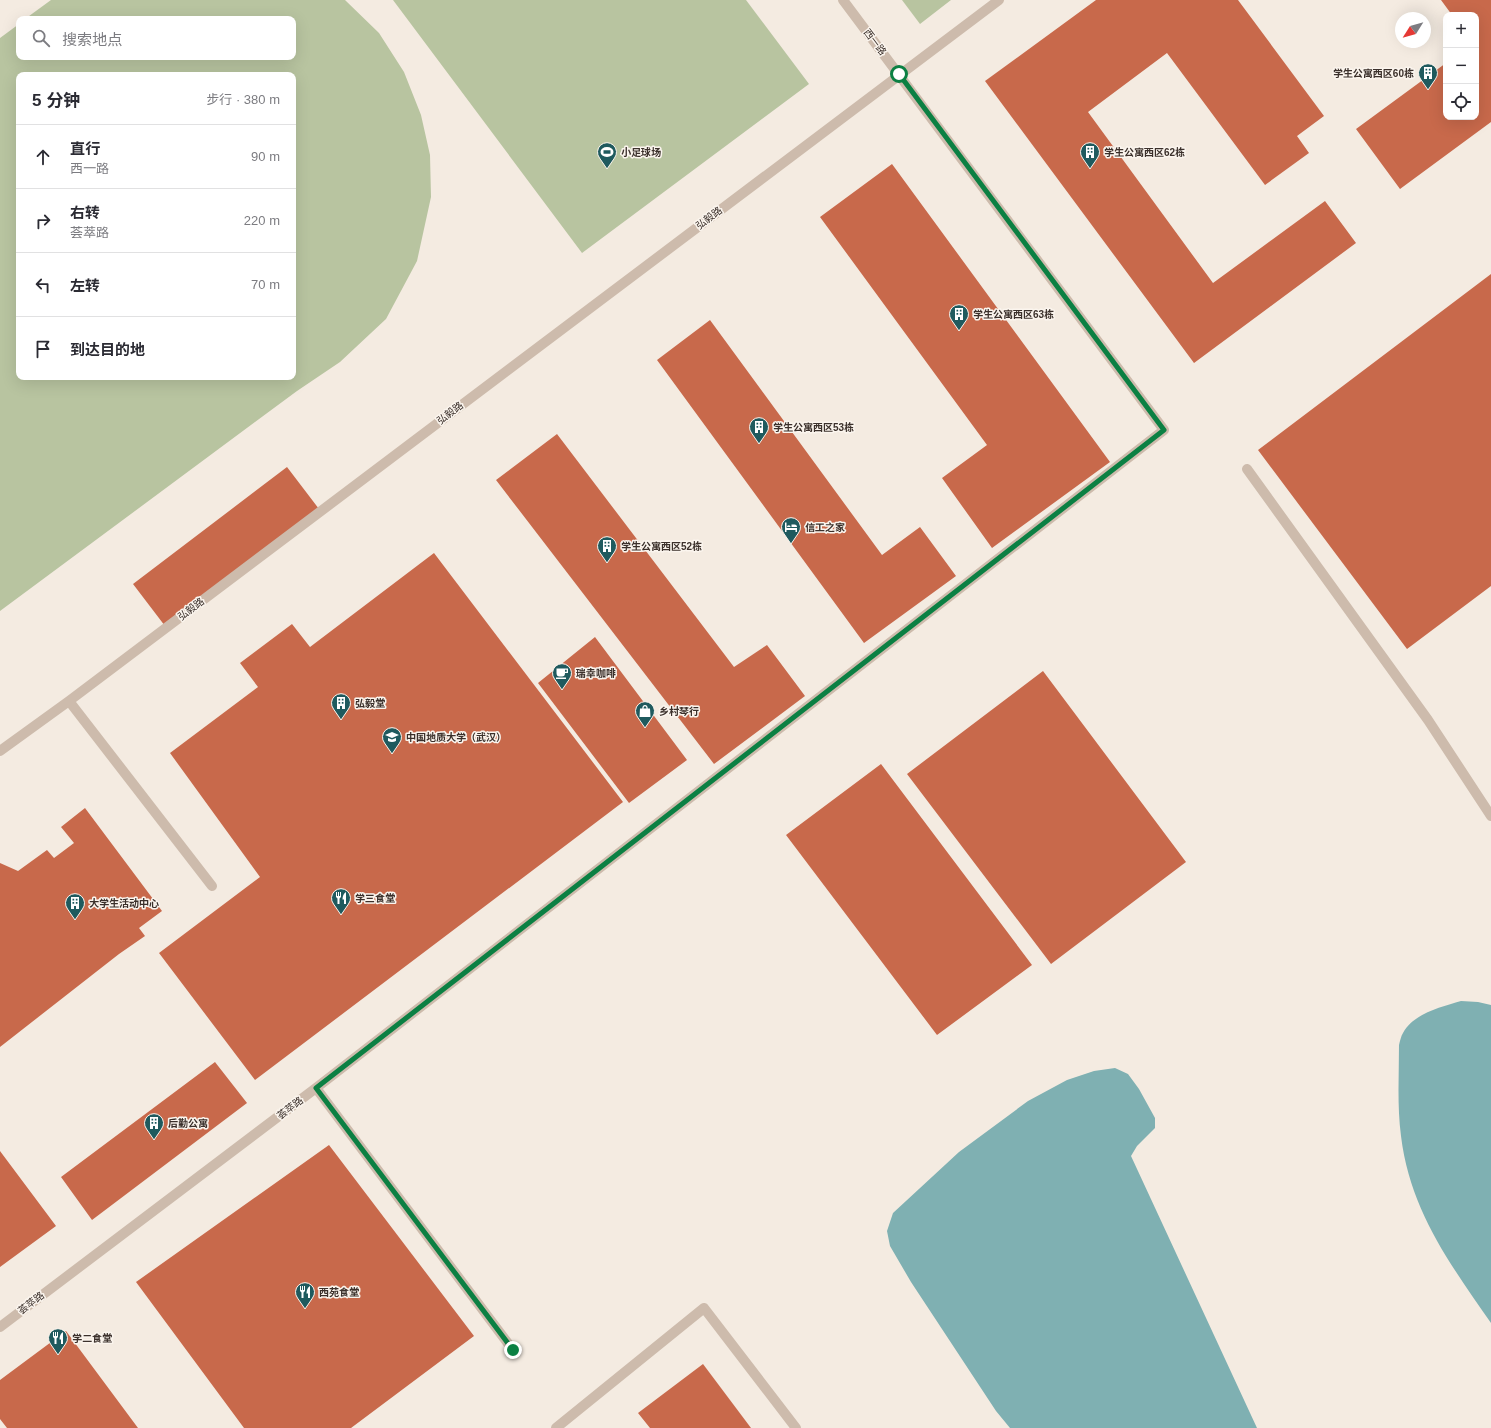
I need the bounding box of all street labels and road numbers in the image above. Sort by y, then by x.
street label: 西一路 [862,27,888,57]
street label: 弘毅路 [694,205,724,231]
street label: 弘毅路 [435,400,465,426]
street label: 弘毅路 [176,596,206,622]
street label: 荟萃路 [275,1095,305,1121]
street label: 荟萃路 [16,1290,46,1316]

